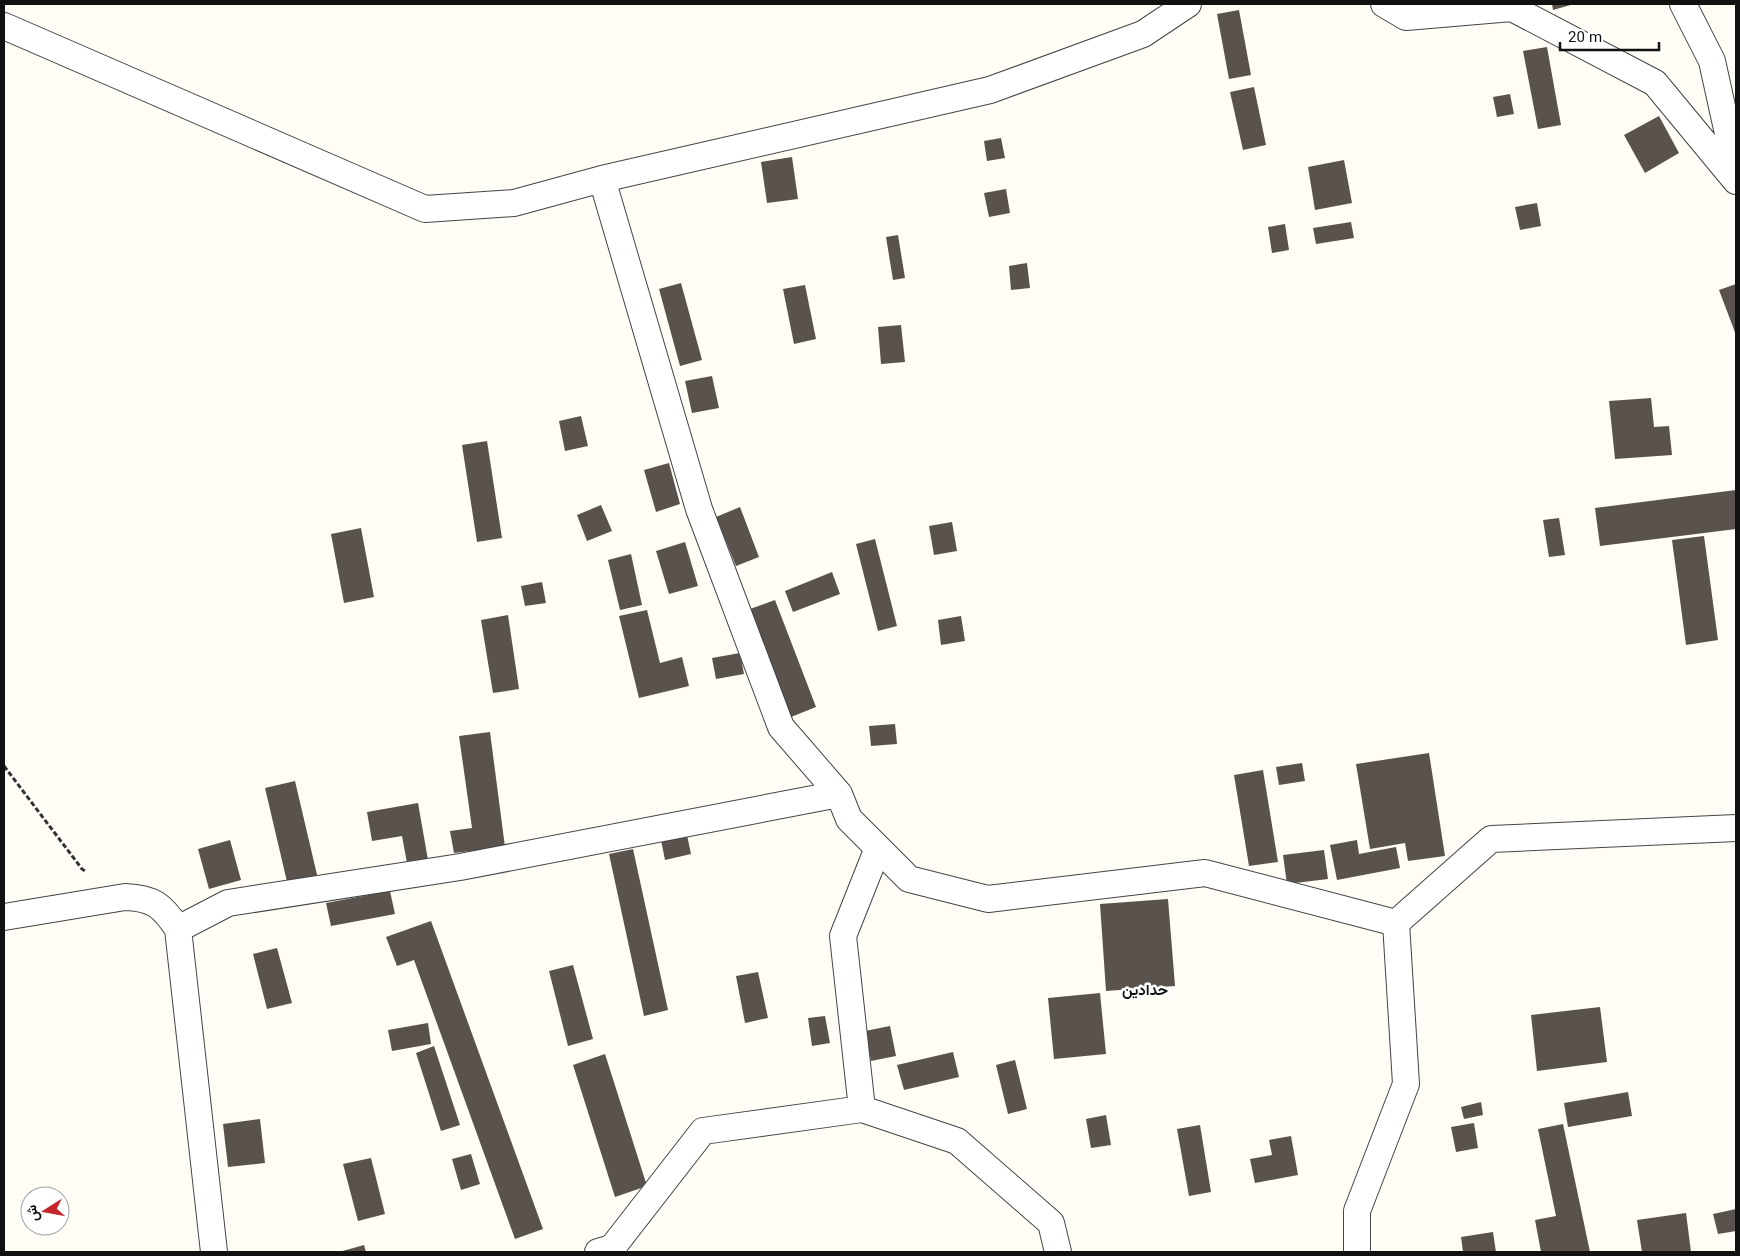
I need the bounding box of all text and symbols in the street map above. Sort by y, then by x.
scale bar [1560,20,1659,52]
text: 20 m [1568,27,1602,50]
district label: حدادين [1122,980,1168,1003]
north arrow [20,1186,70,1236]
text: ش [22,1203,47,1223]

